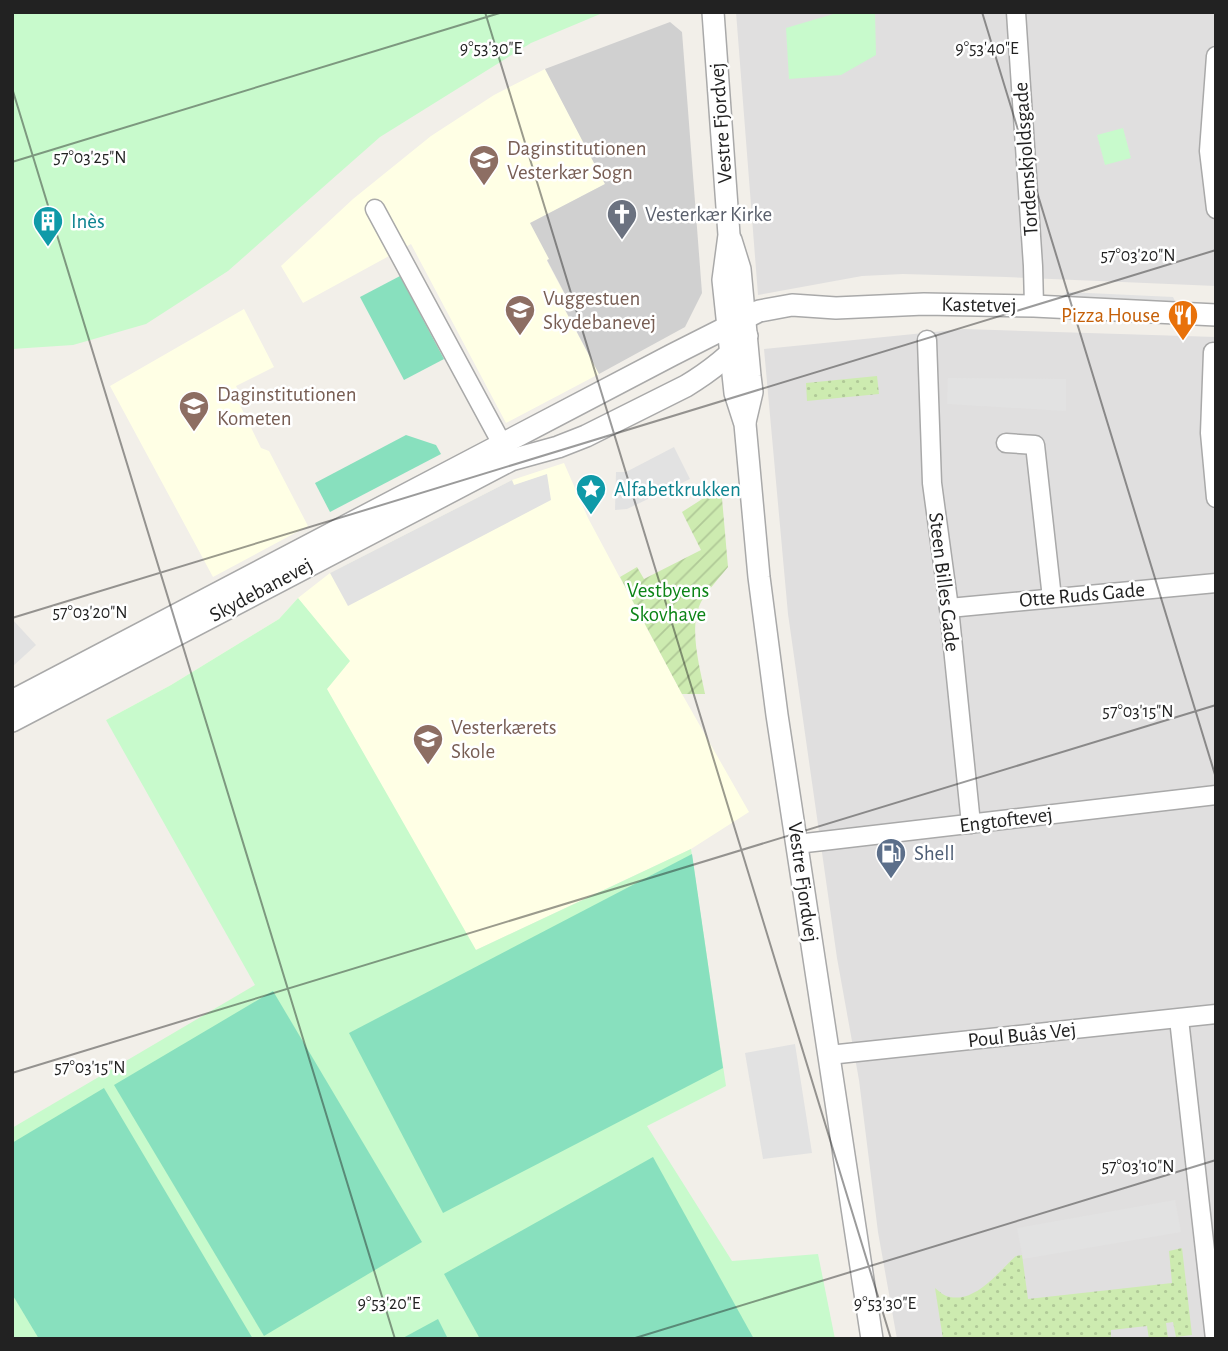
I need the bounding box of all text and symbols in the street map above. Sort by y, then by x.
text: 9°53'30"E [460,40,522,58]
text: 9°53'40"E [955,40,1019,58]
street label: Vestre Fjordvej [706,62,736,184]
street label: Tordenskjoldsgade [1010,81,1042,237]
place label: Daginstitutionen Vesterkær Sogn [507,138,647,183]
school or university icon: Daginstitutionen Vesterkær Sogn [467,143,501,187]
text: 57°03'25"N [53,149,127,167]
church icon: Vesterkær Kirke [605,197,639,241]
building icon: Inès [31,204,65,248]
place label: Vesterkær Kirke [645,204,772,225]
place label: Inès [71,211,105,232]
text: 57°03'20"N [1100,247,1176,265]
place label: Vuggestuen Skydebanevej [543,288,656,333]
school or university icon: Vuggestuen Skydebanevej [503,293,537,337]
street label: Kastetvej [941,294,1017,316]
restaurant icon: Pizza House [1166,298,1200,342]
place label: Pizza House [1061,305,1160,326]
place label: Daginstitutionen Kometen [217,384,357,429]
school or university icon: Daginstitutionen Kometen [177,389,211,433]
place icon: Alfabetkrukken [574,472,608,516]
place label: Alfabetkrukken [614,479,741,500]
street label: Steen Billes Gade [925,511,963,653]
street label: Skydebanevej [206,554,316,626]
street label: Otte Ruds Gade [1018,579,1146,611]
park label: Vestbyens Skovhave [627,580,709,625]
text: 57°03'20"N [52,604,128,622]
text: 57°03'15"N [1102,703,1174,721]
place label: Vesterkærets Skole [451,717,557,762]
school or university icon: Vesterkærets Skole [411,722,445,766]
street label: Engtoftevej [958,804,1054,836]
street label: Vestre Fjordvej [784,821,822,943]
fuel station icon: Shell [874,836,908,880]
place label: Shell [914,843,955,864]
street label: Poul Buås Vej [967,1019,1077,1051]
text: 57°03'15"N [54,1059,126,1077]
text: 57°03'10"N [1101,1158,1175,1176]
text: 9°53'20"E [357,1295,421,1313]
text: 9°53'30"E [854,1295,916,1313]

